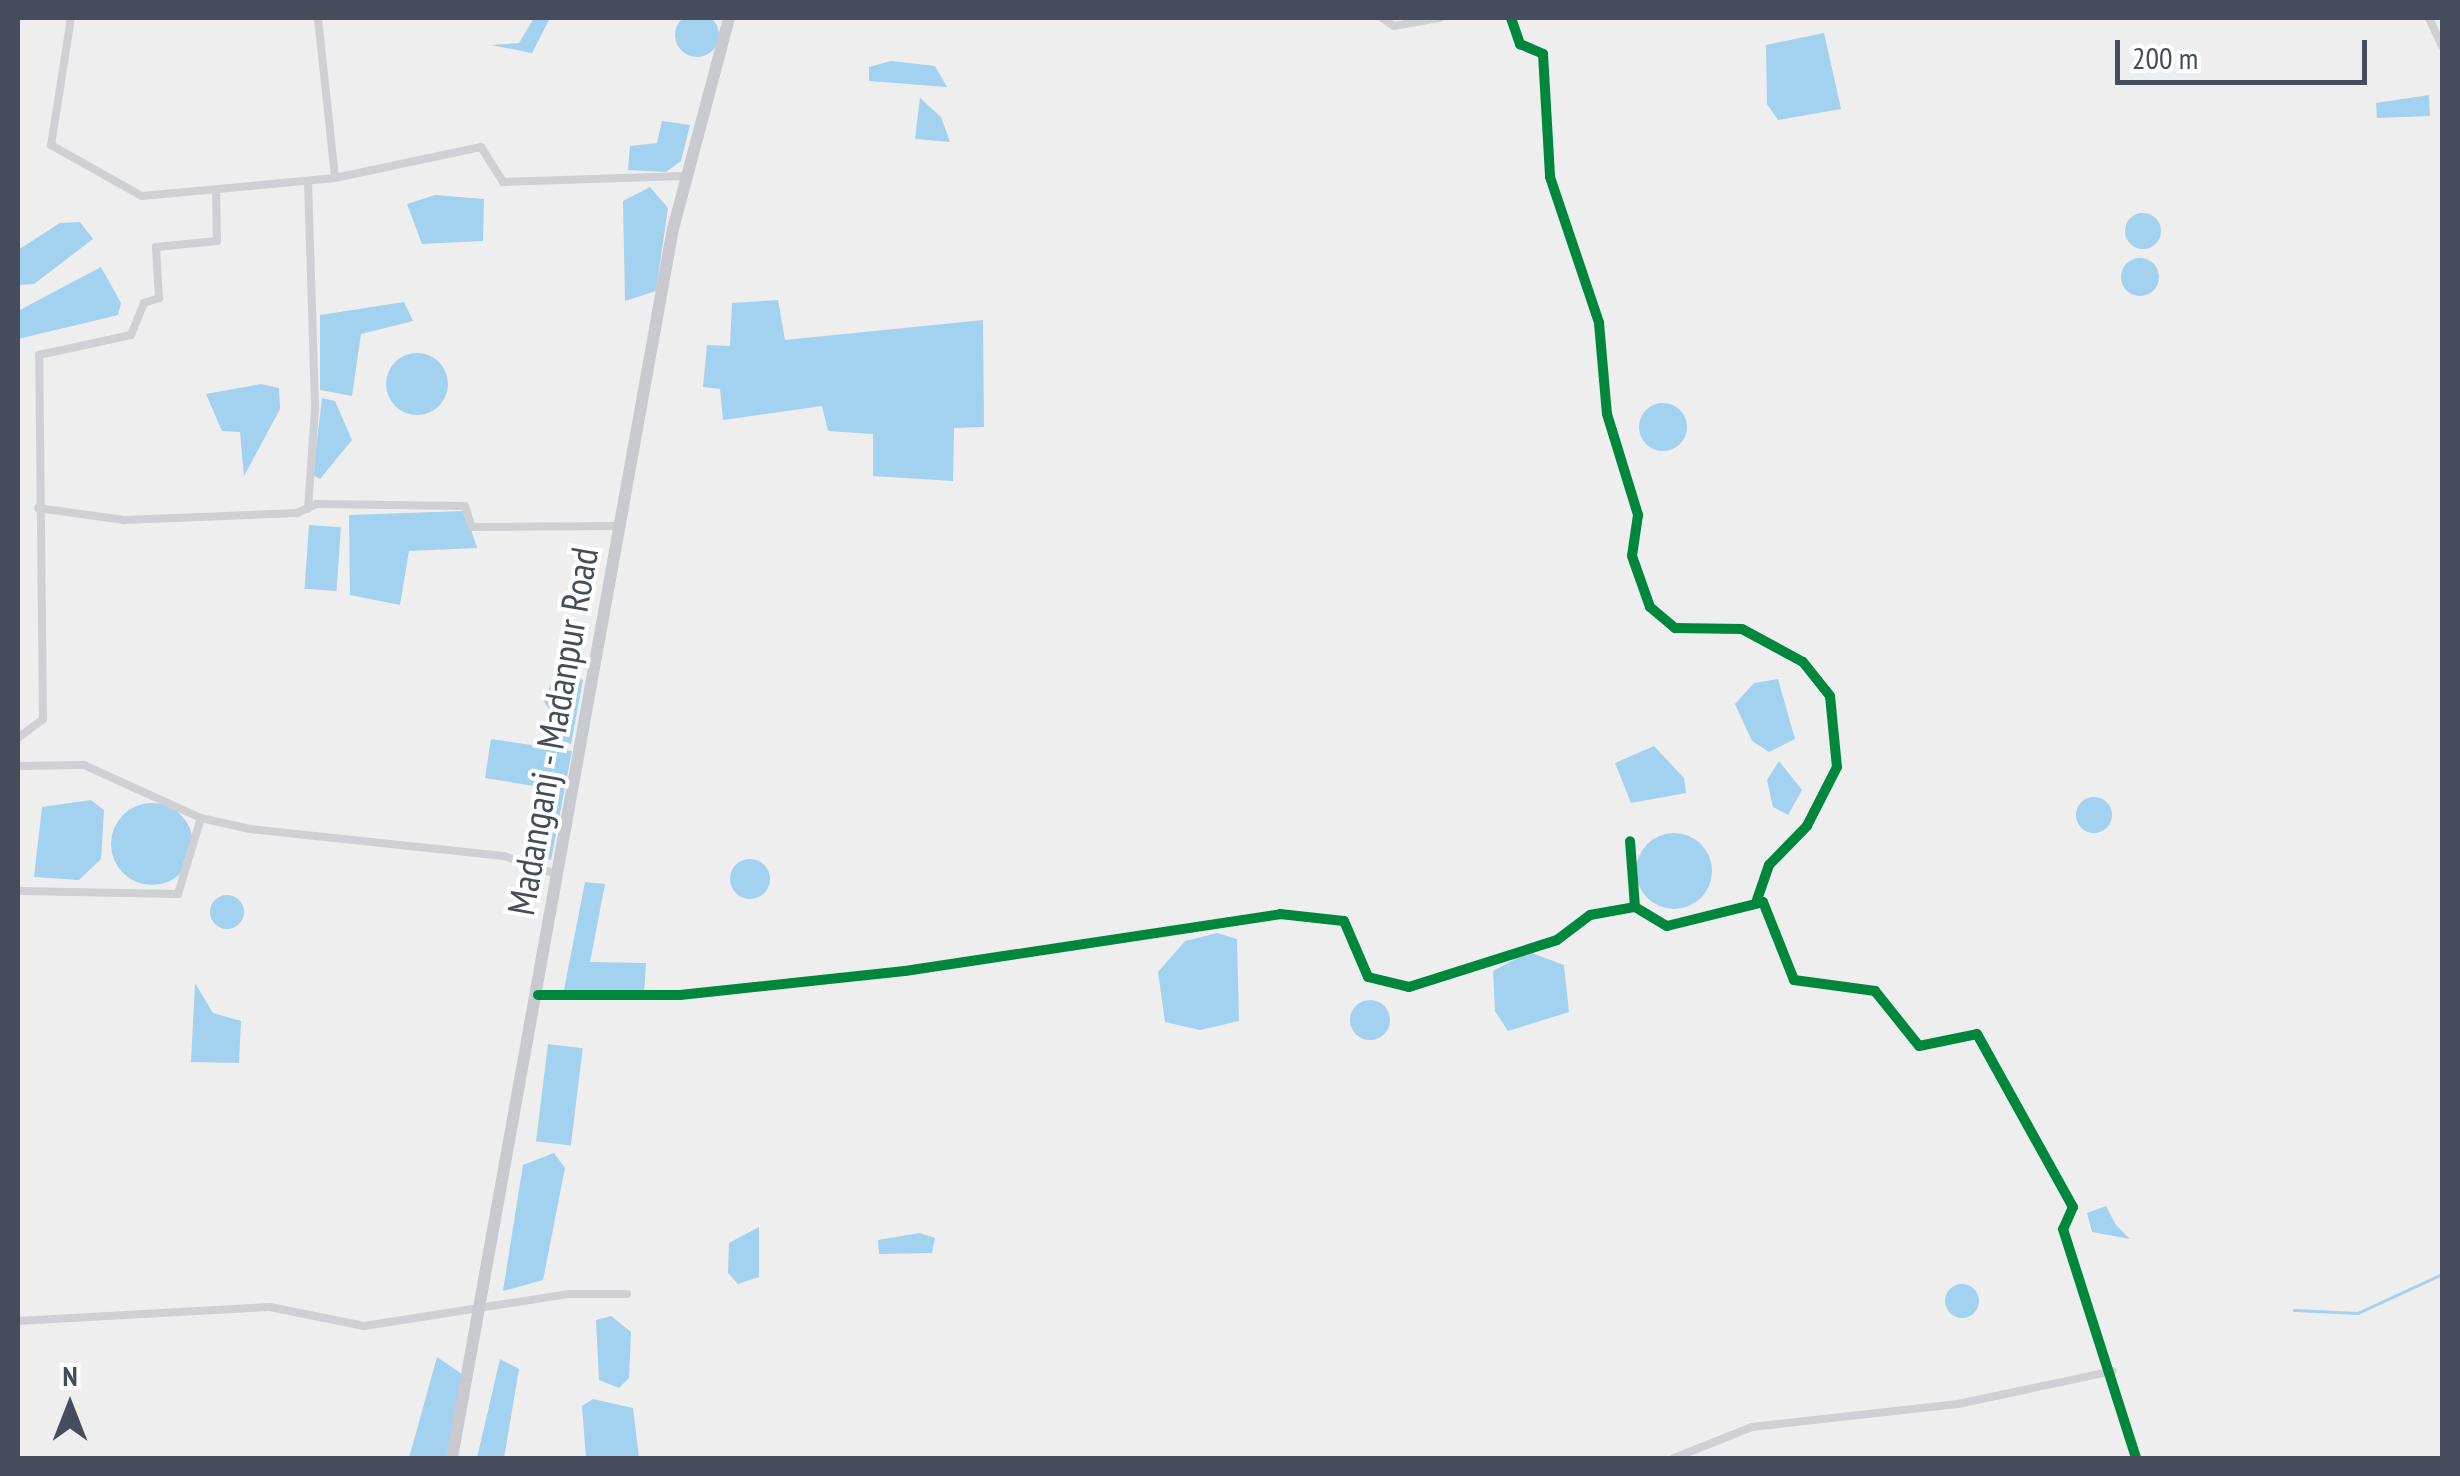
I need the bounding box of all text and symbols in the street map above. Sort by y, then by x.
scale bar [2120,20,2372,82]
text: 200 m [2132,38,2198,77]
street label: Madanganj - Madanpur Road [497,542,607,920]
north arrow [20,1356,120,1456]
text: N [62,1357,78,1394]

